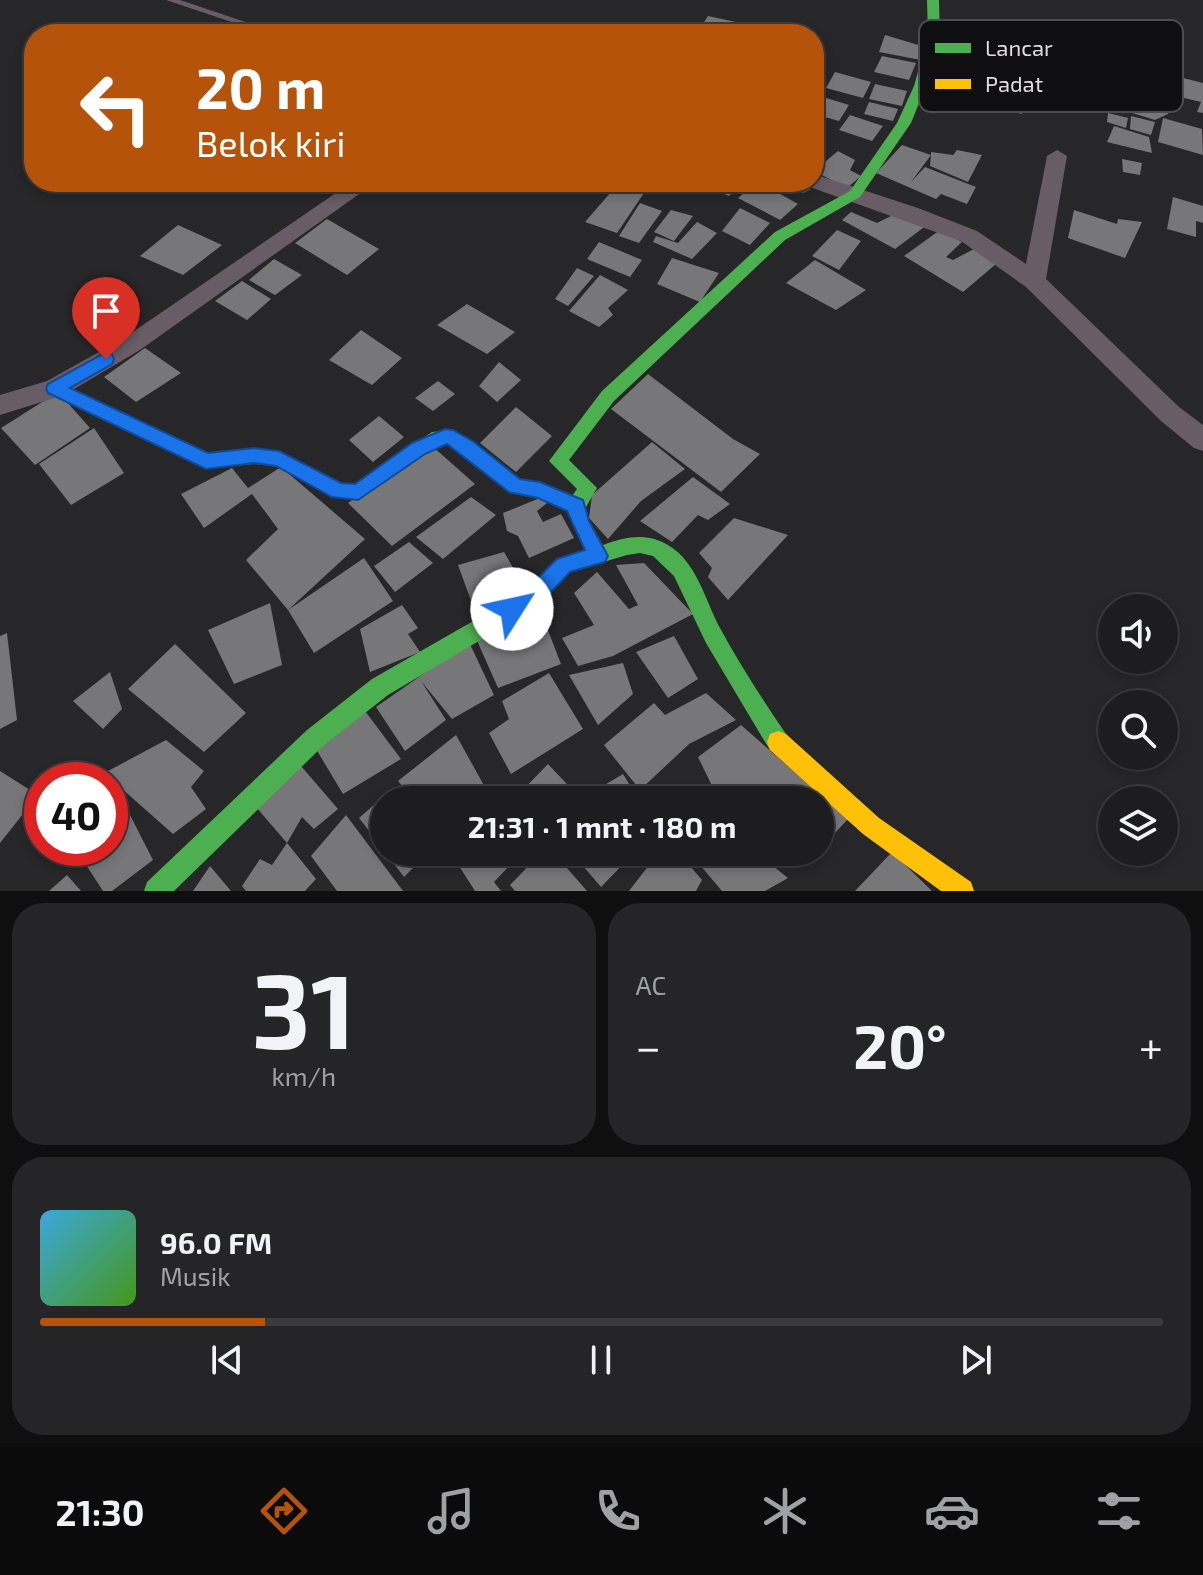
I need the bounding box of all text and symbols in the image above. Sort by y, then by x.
legend [919,20,1183,112]
text: Lancar [985,34,1053,60]
text: 20 m [196,53,325,120]
icon: left [64,56,168,160]
text: Padat [985,70,1043,96]
text: Belok kiri [196,121,345,164]
pin [72,277,140,359]
icon: arrive [84,289,128,333]
position arrow [470,567,554,651]
map controls [1098,594,1178,866]
button: sound [1098,594,1178,674]
button: search [1098,690,1178,770]
speed limit sign: 40 [24,762,128,866]
button: layers [1098,786,1178,866]
text: 21:31 · 1 mnt · 180 m [468,808,736,844]
text: 31 [252,945,356,1070]
text: AC [636,969,666,1000]
text: 20° [853,1009,947,1081]
text: − [636,1019,661,1072]
text: + [1139,1019,1163,1072]
text: km/h [271,1060,336,1091]
text: 96.0 FM [160,1224,272,1260]
text: Musik [160,1260,231,1291]
icon: previous [205,1338,249,1382]
icon: pause [579,1338,623,1382]
icon: next [954,1338,998,1382]
icon: directions [256,1483,312,1539]
icon: music [423,1483,479,1539]
icon: phone [590,1483,646,1539]
icon: climate [757,1483,813,1539]
icon: car [924,1483,980,1539]
icon: filters [1091,1483,1147,1539]
text: 21:30 [56,1490,144,1533]

